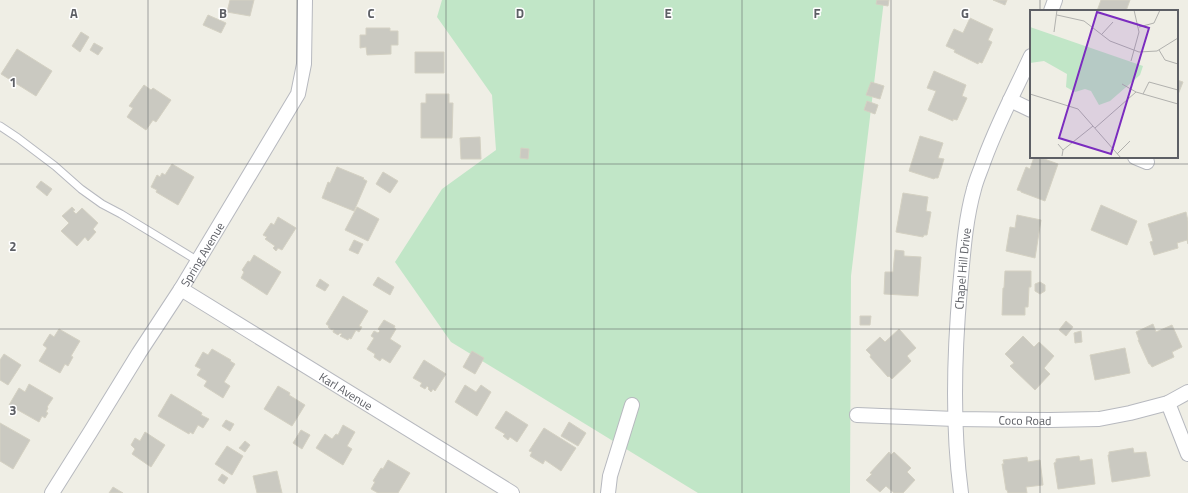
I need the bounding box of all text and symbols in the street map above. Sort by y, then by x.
text: A [70,3,78,23]
text: B [219,3,227,23]
text: C [367,3,375,23]
text: D [516,3,524,23]
text: E [664,3,672,23]
text: F [814,3,821,23]
text: G [961,3,969,23]
inset map [1030,10,1178,158]
text: 1 [9,72,17,92]
street label: Spring Avenue [175,218,229,290]
street label: Chapel Hill Drive [949,226,976,310]
text: 2 [9,236,17,256]
street label: Karl Avenue [316,367,377,415]
text: 3 [9,400,17,420]
street label: Coco Road [998,410,1051,430]

